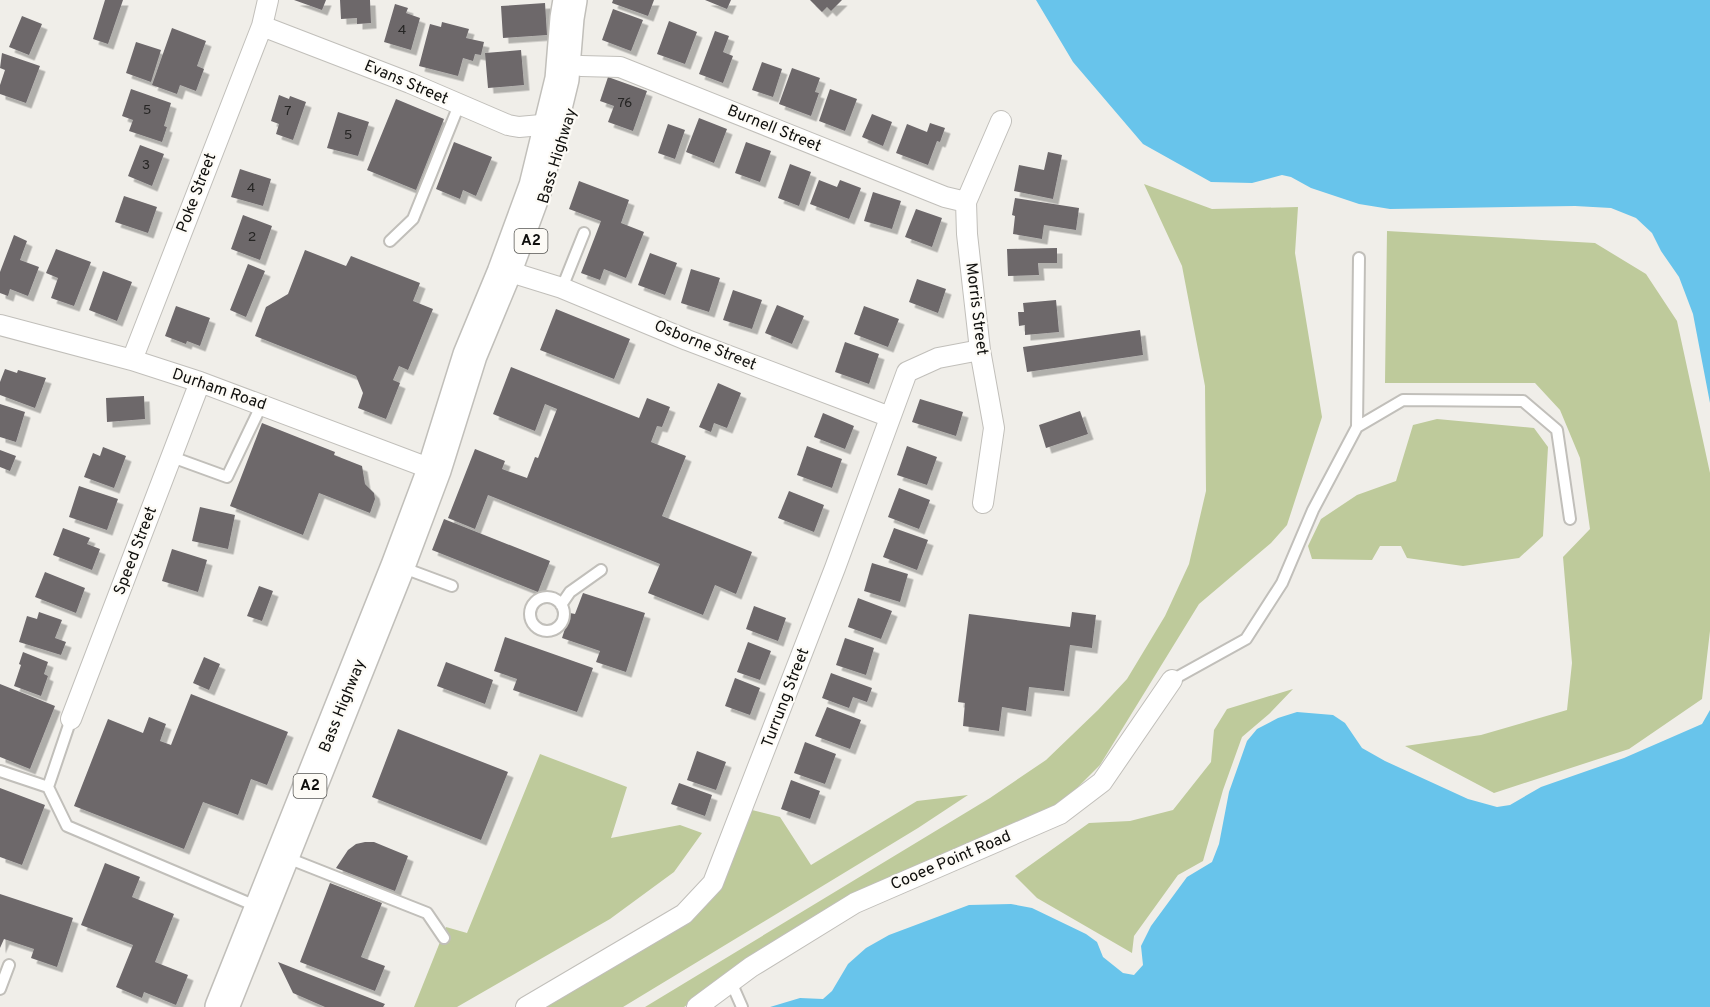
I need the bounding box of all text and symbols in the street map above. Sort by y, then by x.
house number: 4 [398,22,406,39]
street label: Evans Street [361,56,451,110]
house number: 76 [618,95,632,112]
street label: Burnell Street [724,101,824,157]
house number: 5 [143,102,151,119]
house number: 7 [284,103,292,120]
street label: Bass Highway [534,106,582,206]
house number: 5 [344,127,352,144]
street label: Poke Street [173,150,221,236]
house number: 3 [142,157,150,174]
house number: 4 [247,180,255,197]
house number: 2 [248,229,256,246]
road number: A2 [514,229,548,253]
street label: Morris Street [960,261,992,357]
street label: Osborne Street [651,316,759,376]
street label: Durham Road [169,365,269,415]
street label: Speed Street [110,504,162,598]
street label: Turrung Street [758,645,814,751]
street label: Bass Highway [315,656,371,756]
road number: A2 [294,774,326,798]
street label: Cooee Point Road [888,827,1014,895]

